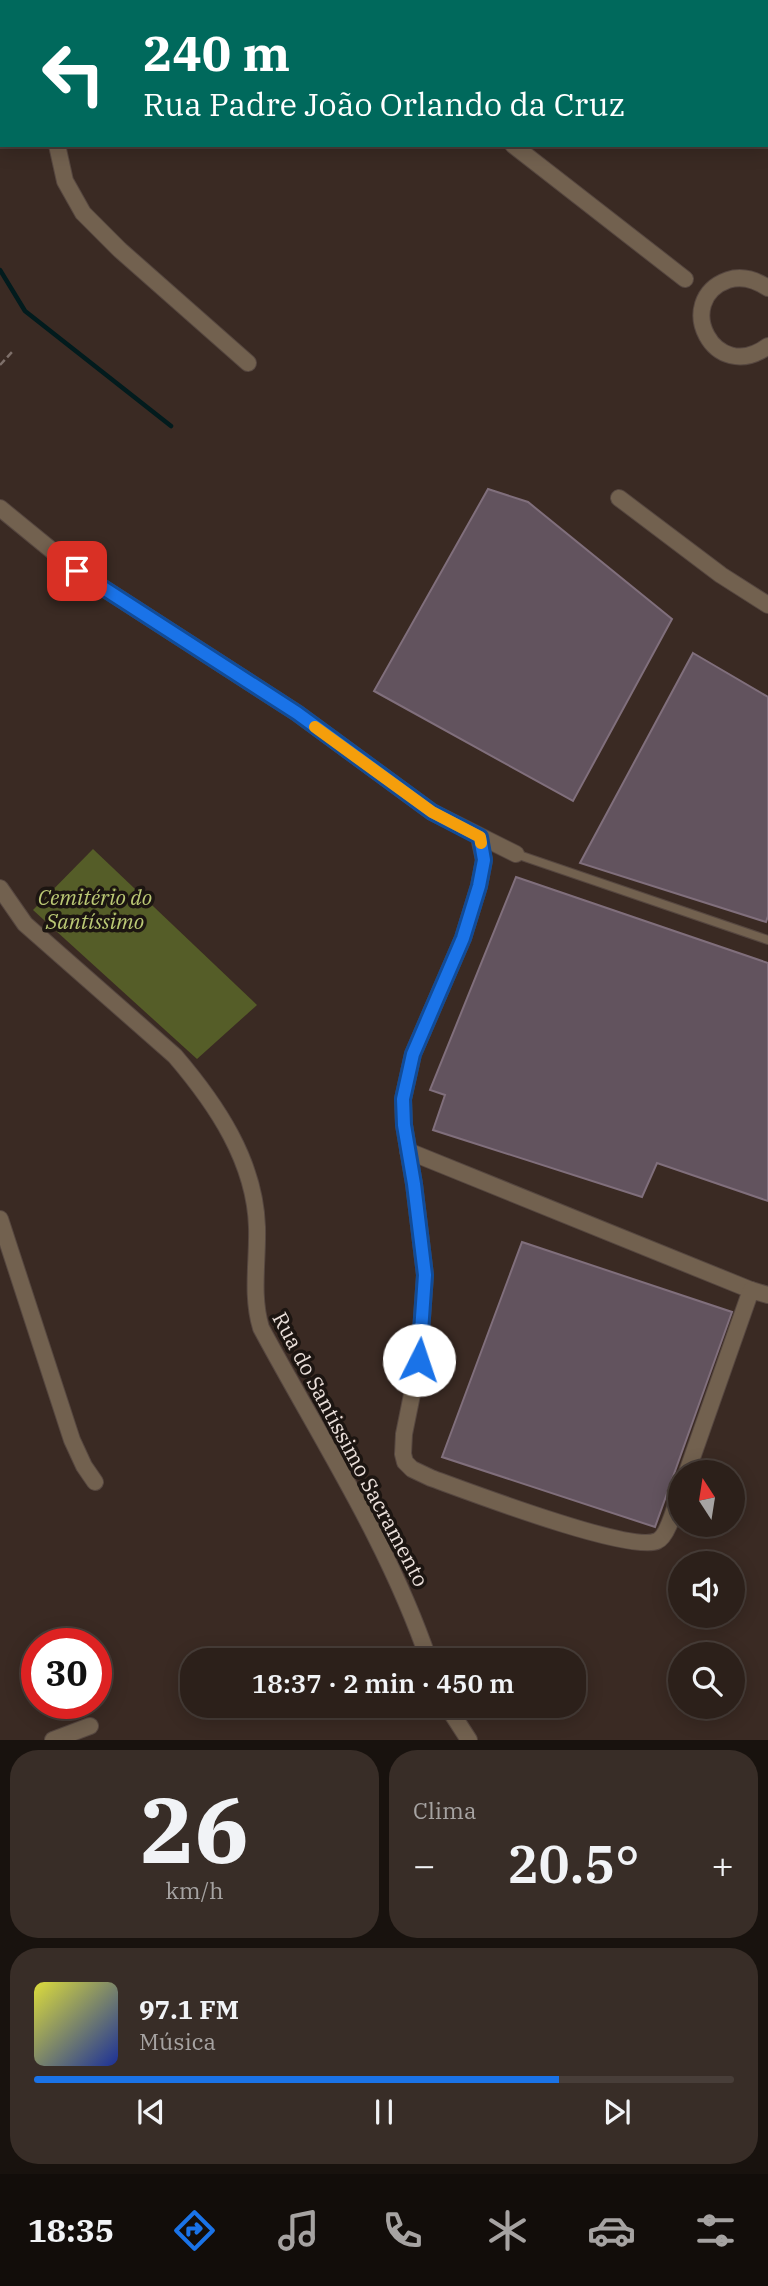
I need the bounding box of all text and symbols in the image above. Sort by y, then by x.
text: 240 m [143,21,290,84]
icon: left [28,28,119,119]
text: Rua Padre João Orlando da Cruz [143,83,625,125]
pin [47,541,107,601]
icon: arrive [58,552,96,590]
park label: Cemitério do Santíssimo [38,883,152,935]
street label: Rua do Santissimo Sacramento [267,1307,435,1591]
position arrow [382,1323,456,1397]
north arrow [668,1460,746,1536]
map controls [668,1460,745,1719]
button: sound [668,1551,745,1628]
speed limit sign: 30 [21,1628,112,1719]
button: search [668,1642,745,1719]
text: 18:37 · 2 min · 450 m [252,1666,514,1700]
text: 26 [140,1770,249,1888]
text: Clima [413,1795,477,1825]
text: 20.5° [507,1830,640,1897]
text: − [413,1840,436,1889]
text: + [711,1840,734,1889]
text: km/h [165,1875,224,1905]
text: 97.1 FM [139,1992,239,2026]
text: Música [139,2026,216,2056]
icon: previous [132,2093,170,2131]
icon: pause [365,2093,403,2131]
icon: next [598,2093,636,2131]
icon: directions [170,2206,219,2255]
icon: music [274,2206,323,2255]
icon: phone [378,2206,427,2255]
icon: climate [483,2206,532,2255]
icon: car [587,2206,636,2255]
icon: filters [691,2206,740,2255]
text: 18:35 [28,2209,114,2251]

